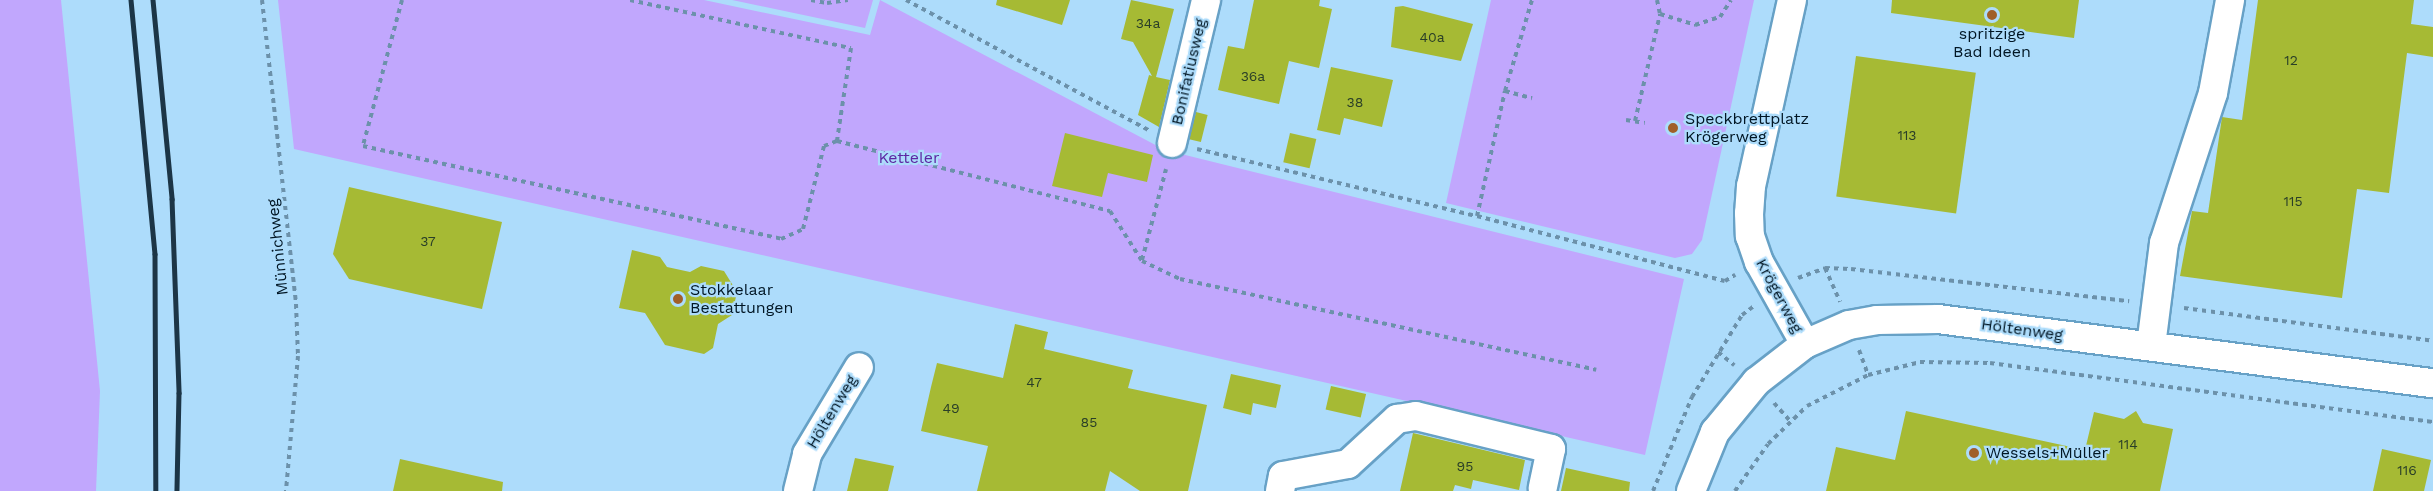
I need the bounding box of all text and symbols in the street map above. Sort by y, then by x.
marker: spritzige Bad Ideen [1985,8,1999,22]
house number: 34a [1136,15,1160,31]
street label: Bonifatiusweg [1167,17,1211,127]
place label: spritzige Bad Ideen [1953,24,2031,62]
house number: 40a [1419,29,1445,45]
house number: 12 [2284,52,2298,68]
house number: 36a [1241,68,1265,84]
house number: 38 [1347,94,1363,110]
place label: Speckbrettplatz Krögerweg [1685,109,1809,147]
marker: Speckbrettplatz Krögerweg [1666,121,1680,135]
house number: 113 [1897,127,1917,143]
park label: Ketteler [878,148,940,168]
house number: 115 [2283,193,2303,209]
street label: Münnichweg [263,198,293,296]
house number: 37 [420,233,436,249]
street label: Krögerweg [1751,256,1807,336]
place label: Stokkelaar Bestattungen [690,280,793,318]
marker: Stokkelaar Bestattungen [671,292,685,306]
street label: Höltenweg [1980,315,2064,345]
street label: Höltenweg [803,372,861,452]
house number: 47 [1026,374,1042,390]
house number: 49 [942,400,960,416]
house number: 85 [1081,414,1097,430]
house number: 114 [2118,436,2138,452]
place label: Wessels+Müller [1986,443,2108,463]
marker: Wessels+Müller [1967,446,1981,460]
house number: 95 [1457,458,1473,474]
house number: 116 [2397,462,2417,478]

